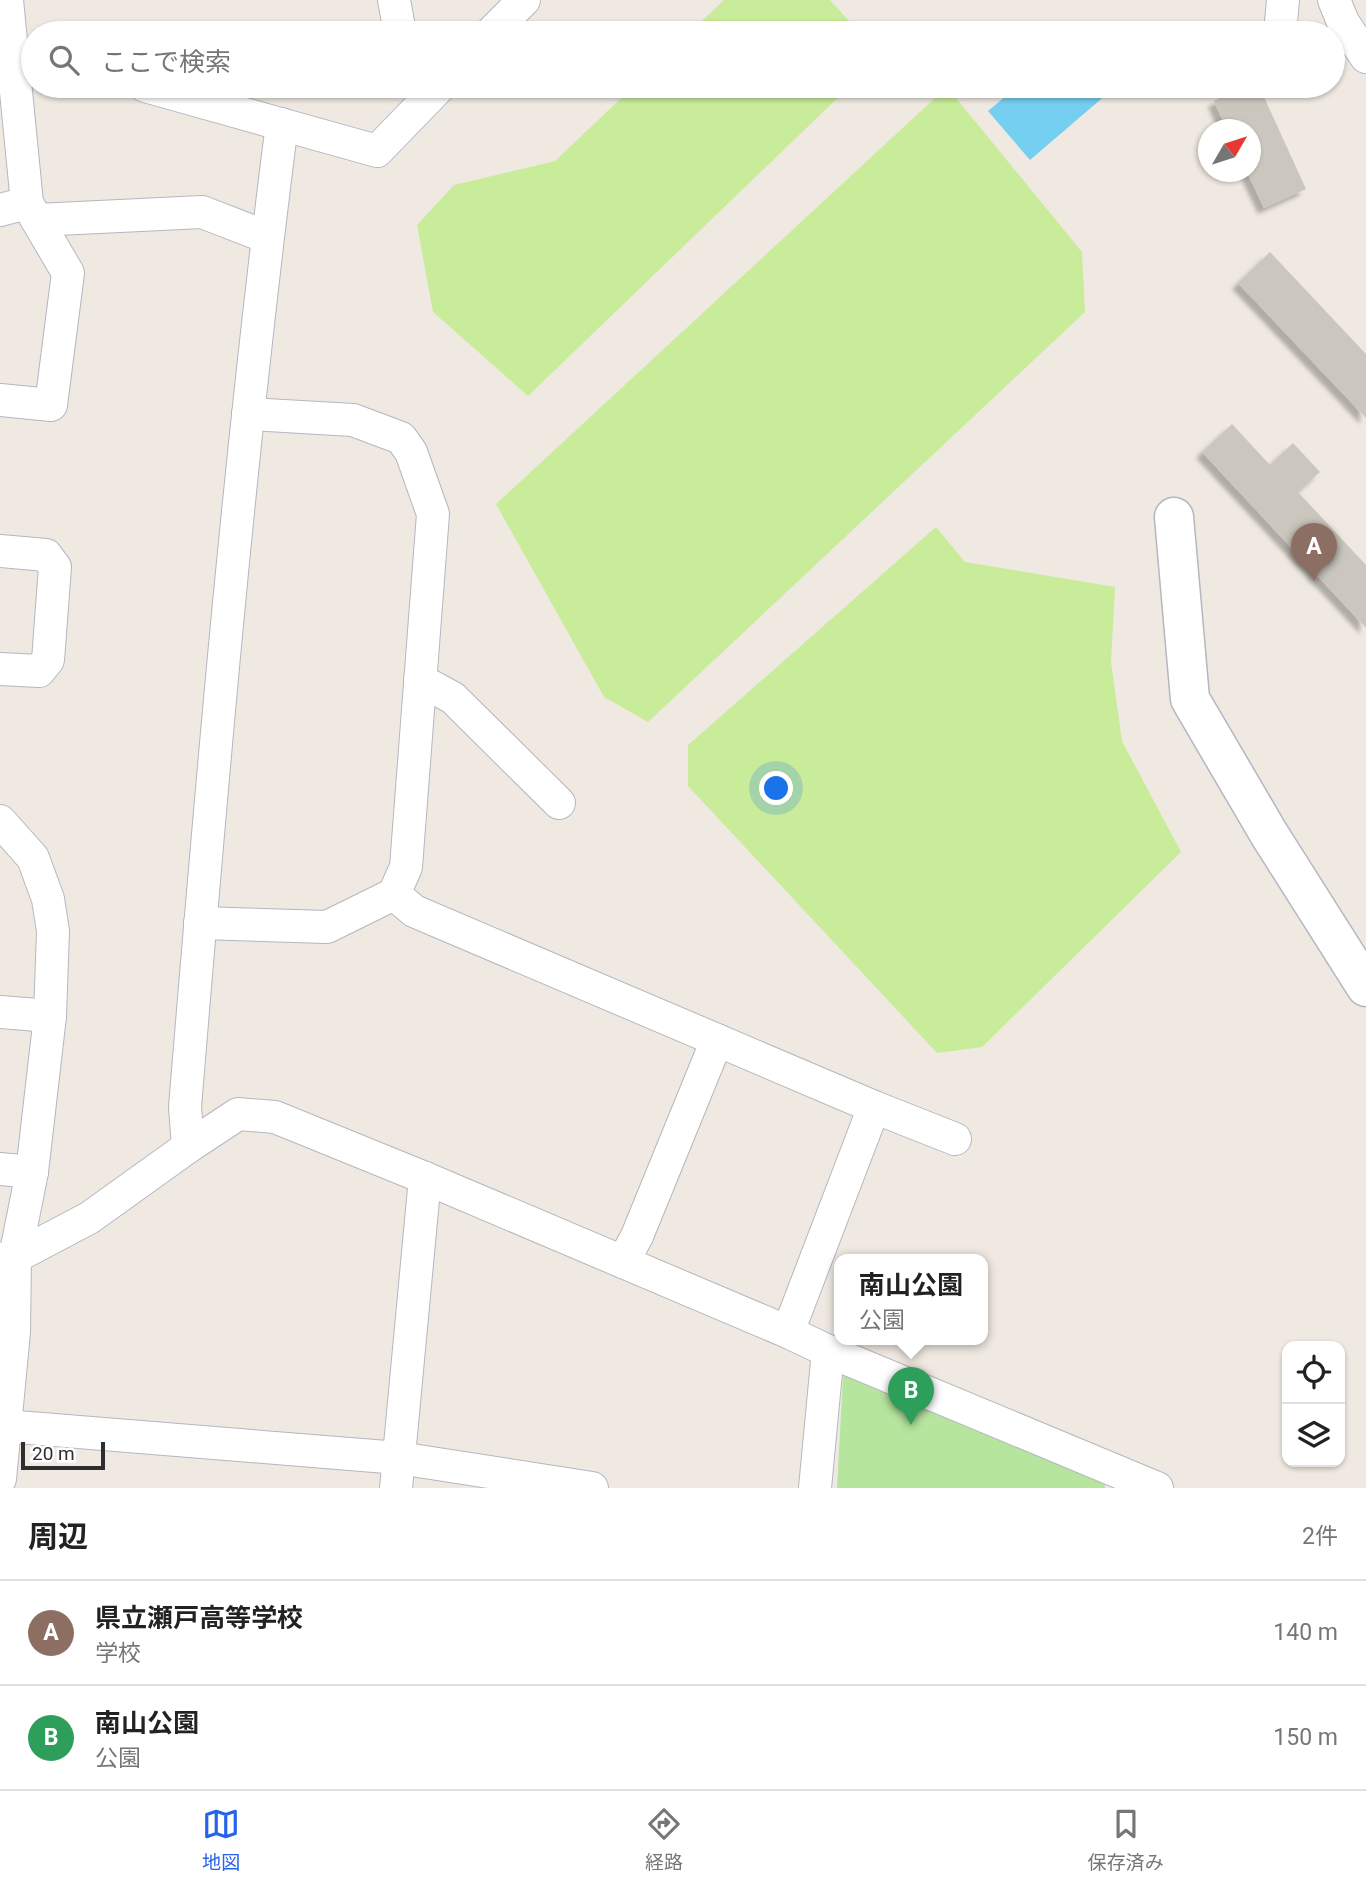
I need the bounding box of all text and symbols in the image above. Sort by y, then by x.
search box [21,21,1345,98]
icon: search [45,41,83,79]
text: ここで検索 [101,47,231,77]
north arrow [1198,119,1261,182]
pin: A [1291,523,1337,581]
your location [759,771,793,805]
popup [834,1254,988,1345]
text: 南山公園 [859,1270,963,1300]
text: 公園 [859,1307,905,1334]
map controls [1282,1341,1345,1467]
button: locate [1282,1341,1345,1404]
pin: B [888,1367,934,1425]
button: layers [1282,1404,1345,1467]
scale bar [21,1439,105,1471]
text: 20 m [32,1442,75,1465]
text: 周辺 [28,1519,88,1554]
text: 2件 [1302,1523,1338,1550]
text: 県立瀬戸高等学校 [95,1603,303,1633]
text: A [43,1619,59,1646]
text: 140 m [1273,1619,1338,1646]
text: 学校 [95,1640,141,1667]
text: 南山公園 [95,1708,199,1738]
text: B [44,1724,58,1751]
text: 150 m [1273,1724,1338,1751]
text: 公園 [95,1745,141,1772]
tab: 地図 [202,1805,240,1874]
tab: 経路 [645,1805,683,1874]
tab: 保存済み [1088,1805,1164,1874]

